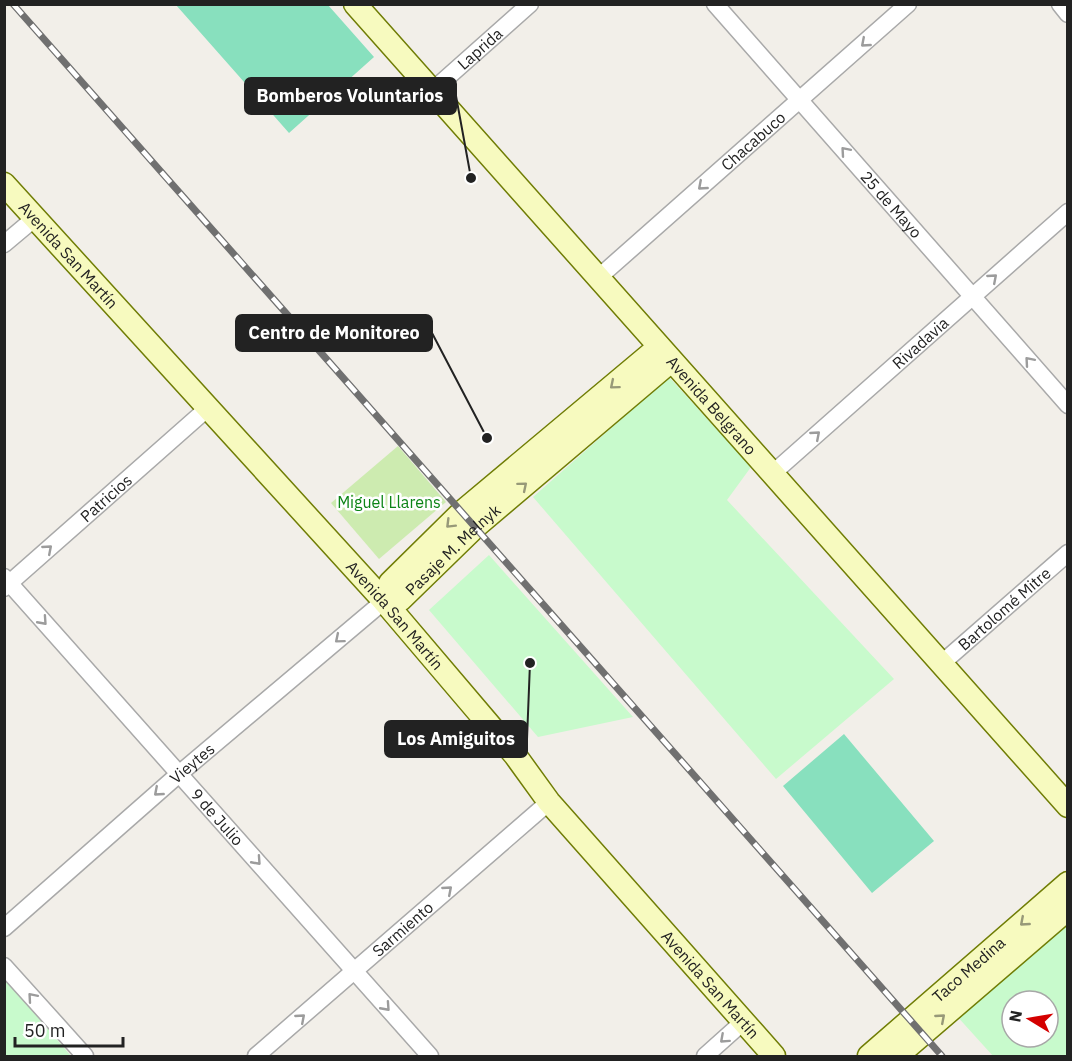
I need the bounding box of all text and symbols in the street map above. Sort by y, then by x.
street label: Laprida [453,23,507,74]
one-way arrow [861,36,871,47]
callout: Bomberos Voluntarios [245,78,456,114]
text: Bomberos Voluntarios [257,84,443,107]
street label: Chacabuco [717,107,790,175]
one-way arrow [841,148,852,158]
street label: 25 de Mayo [856,167,926,242]
one-way arrow [698,179,709,190]
street label: Avenida San Martín [15,197,123,313]
one-way arrow [986,274,997,285]
street label: Rivadavia [888,312,953,373]
callout: Centro de Monitoreo [236,315,432,351]
text: Centro de Monitoreo [248,321,420,344]
street label: Avenida Belgrano [663,352,761,459]
one-way arrow [1025,357,1036,368]
one-way arrow [610,377,621,388]
one-way arrow [809,431,819,442]
street label: Patricios [76,470,136,526]
one-way arrow [516,482,527,493]
park label: Miguel Llarens [337,492,441,512]
street label: Pasaje M. Melnyk [401,500,505,599]
one-way arrow [446,517,456,528]
one-way arrow [41,545,52,556]
street label: Avenida San Martín [342,556,448,674]
street label: Bartolomé Mitre [954,563,1055,655]
one-way arrow [36,614,47,625]
one-way arrow [335,632,346,643]
callout: Los Amiguitos [385,721,527,757]
text: Los Amiguitos [397,727,515,750]
street label: Vieytes [165,738,218,788]
street label: 9 de Julio [187,784,248,850]
one-way arrow [154,785,165,796]
one-way arrow [250,854,261,865]
one-way arrow [441,886,452,897]
street label: Sarmiento [368,897,437,961]
one-way arrow [1020,915,1030,926]
street label: Avenida San Martín [657,926,764,1043]
street label: Taco Medina [928,932,1009,1006]
north arrow [1000,989,1060,1049]
one-way arrow [28,993,39,1004]
one-way arrow [379,1000,390,1011]
text: N [1004,1009,1026,1024]
scale bar [15,1010,123,1048]
one-way arrow [294,1014,305,1025]
one-way arrow [934,1014,945,1025]
text: 50 m [24,1019,66,1042]
one-way arrow [720,1032,731,1043]

